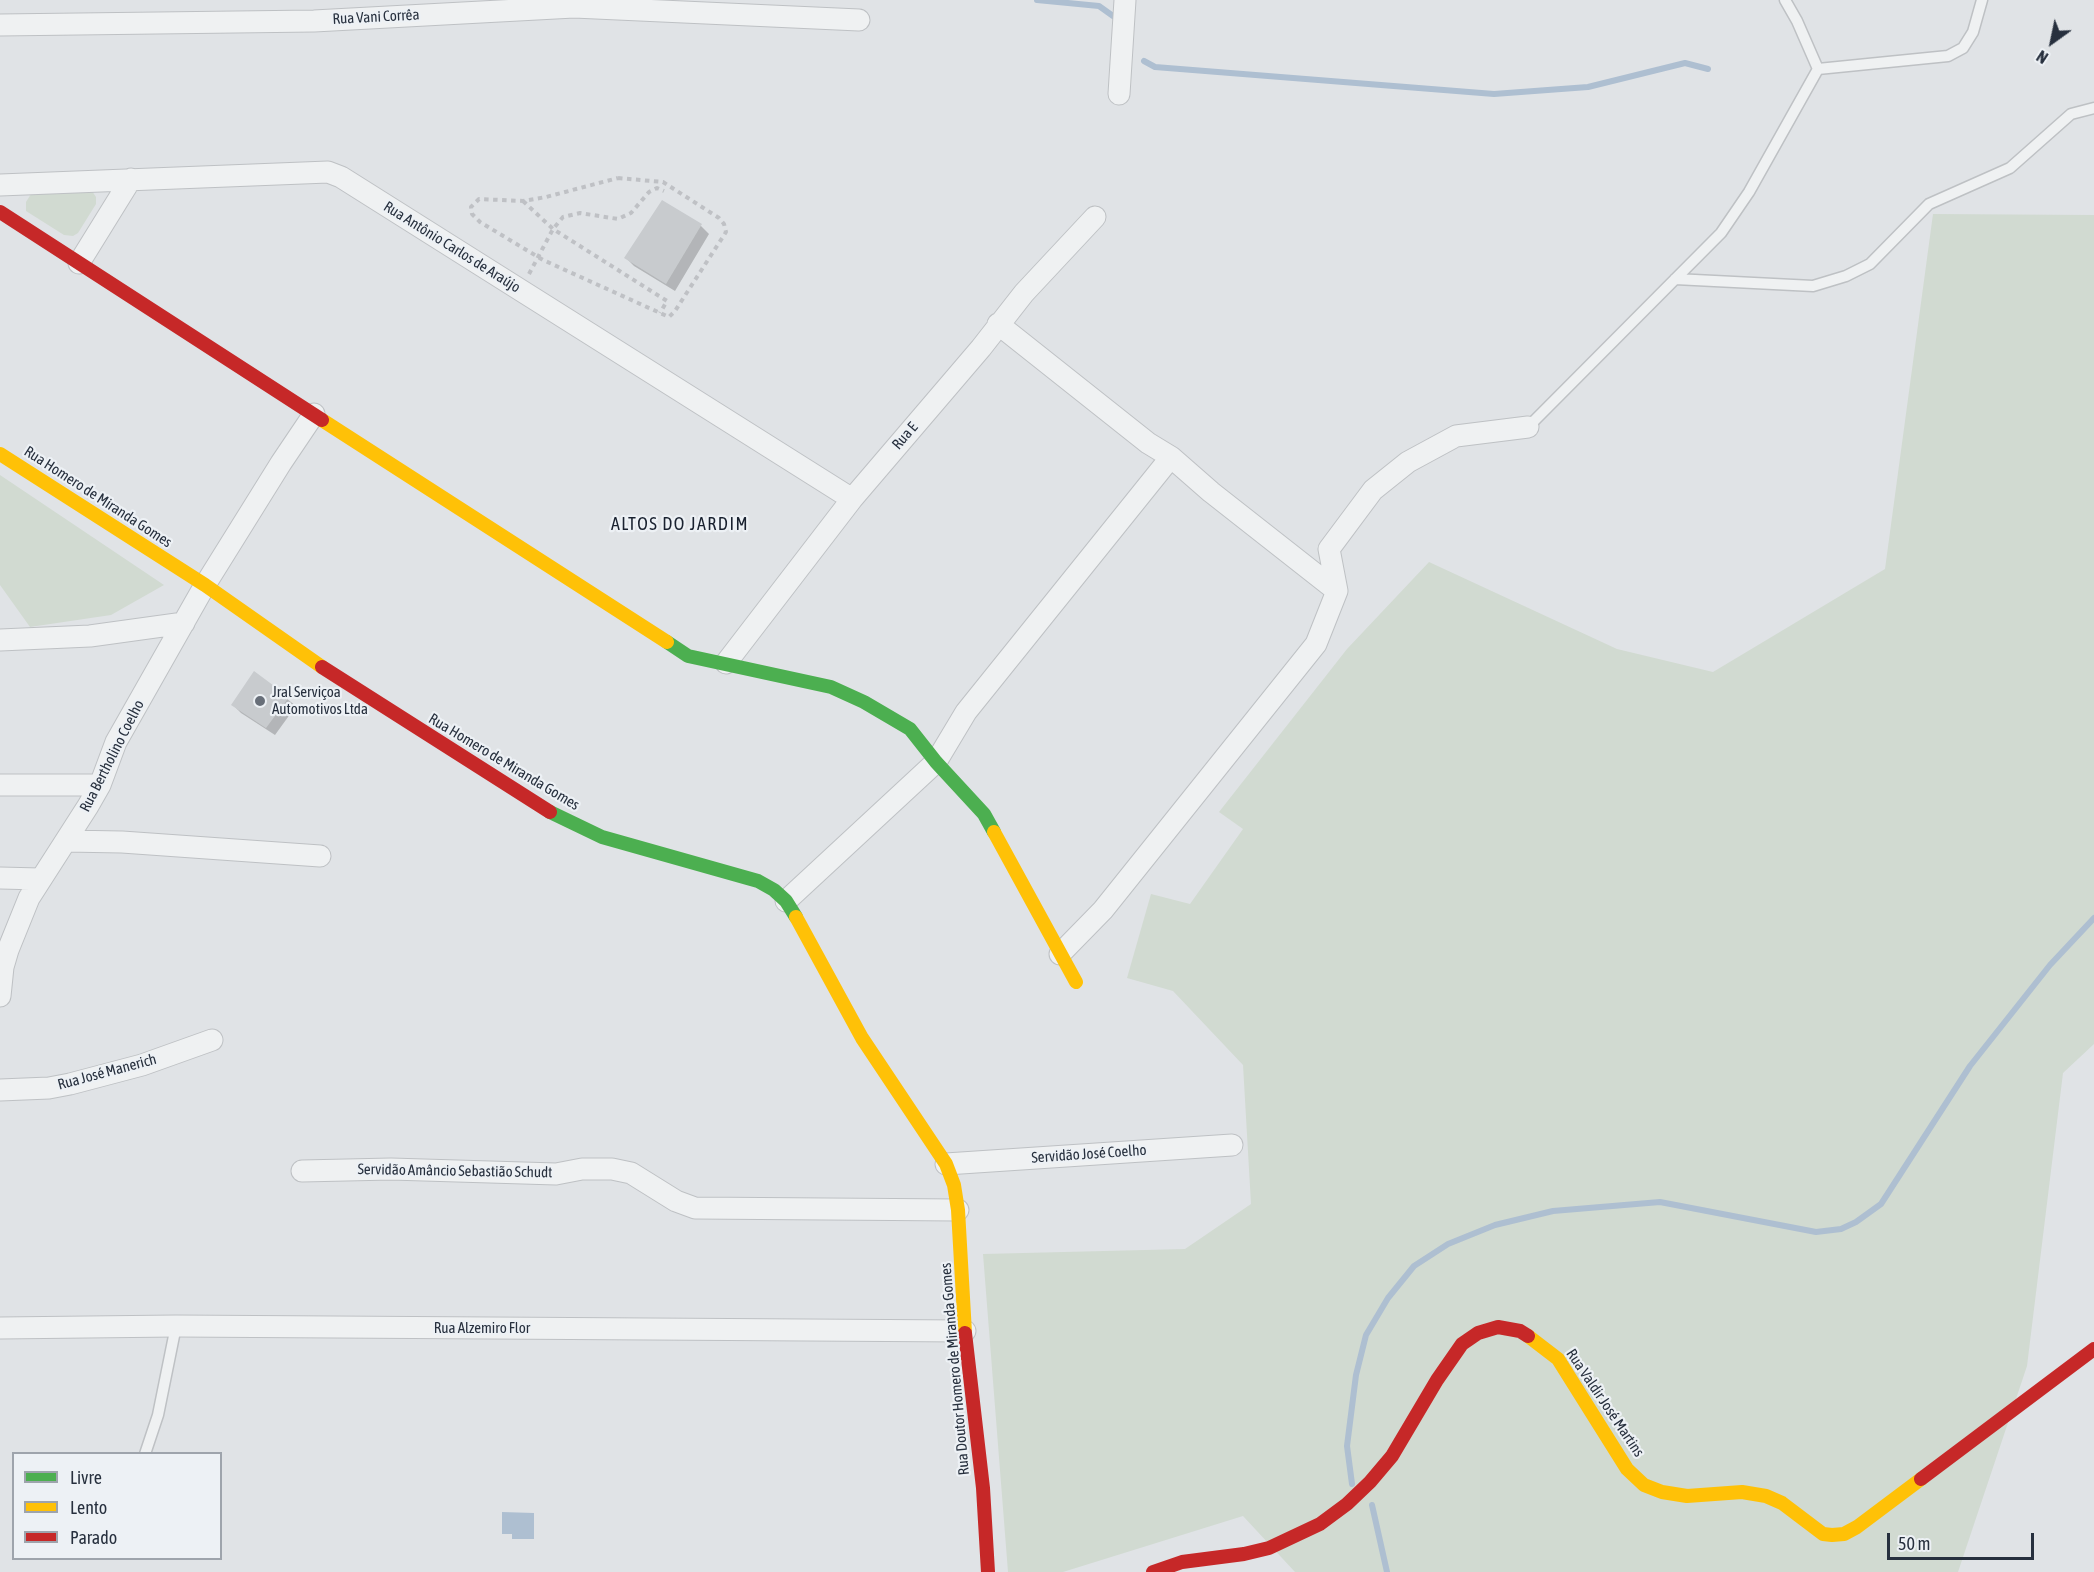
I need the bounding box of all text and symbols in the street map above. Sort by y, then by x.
street label: Rua Vani Corrêa [332,6,420,28]
north arrow [2022,12,2082,72]
text: N [2033,47,2051,67]
street label: Rua Antônio Carlos de Araújo [380,198,524,296]
street label: Rua E [888,419,922,453]
street label: Rua Homero de Miranda Gomes [21,442,175,552]
district label: ALTOS DO JARDIM [611,513,749,535]
place label: Jral Serviçoa Automotivos Ltda [272,683,368,718]
marker: Jral Serviçoa Automotivos Ltda [253,694,267,708]
street label: Rua Bertholino Coelho [76,697,148,815]
street label: Rua Homero de Miranda Gomes [425,710,583,814]
street label: Rua José Manerich [56,1050,158,1094]
street label: Servidão José Coelho [1031,1141,1147,1167]
street label: Servidão Amâncio Sebastião Schudt [357,1160,553,1182]
street label: Rua Doutor Homero de Miranda Gomes [937,1262,973,1476]
street label: Rua Alzemiro Flor [434,1319,530,1337]
street label: Rua Valdir José Martins [1562,1346,1648,1460]
legend [12,1452,222,1560]
text: Livre [70,1467,102,1488]
text: Lento [70,1497,107,1518]
scale bar [1890,1521,2037,1559]
text: Parado [70,1527,117,1548]
text: 50 m [1898,1533,1930,1554]

